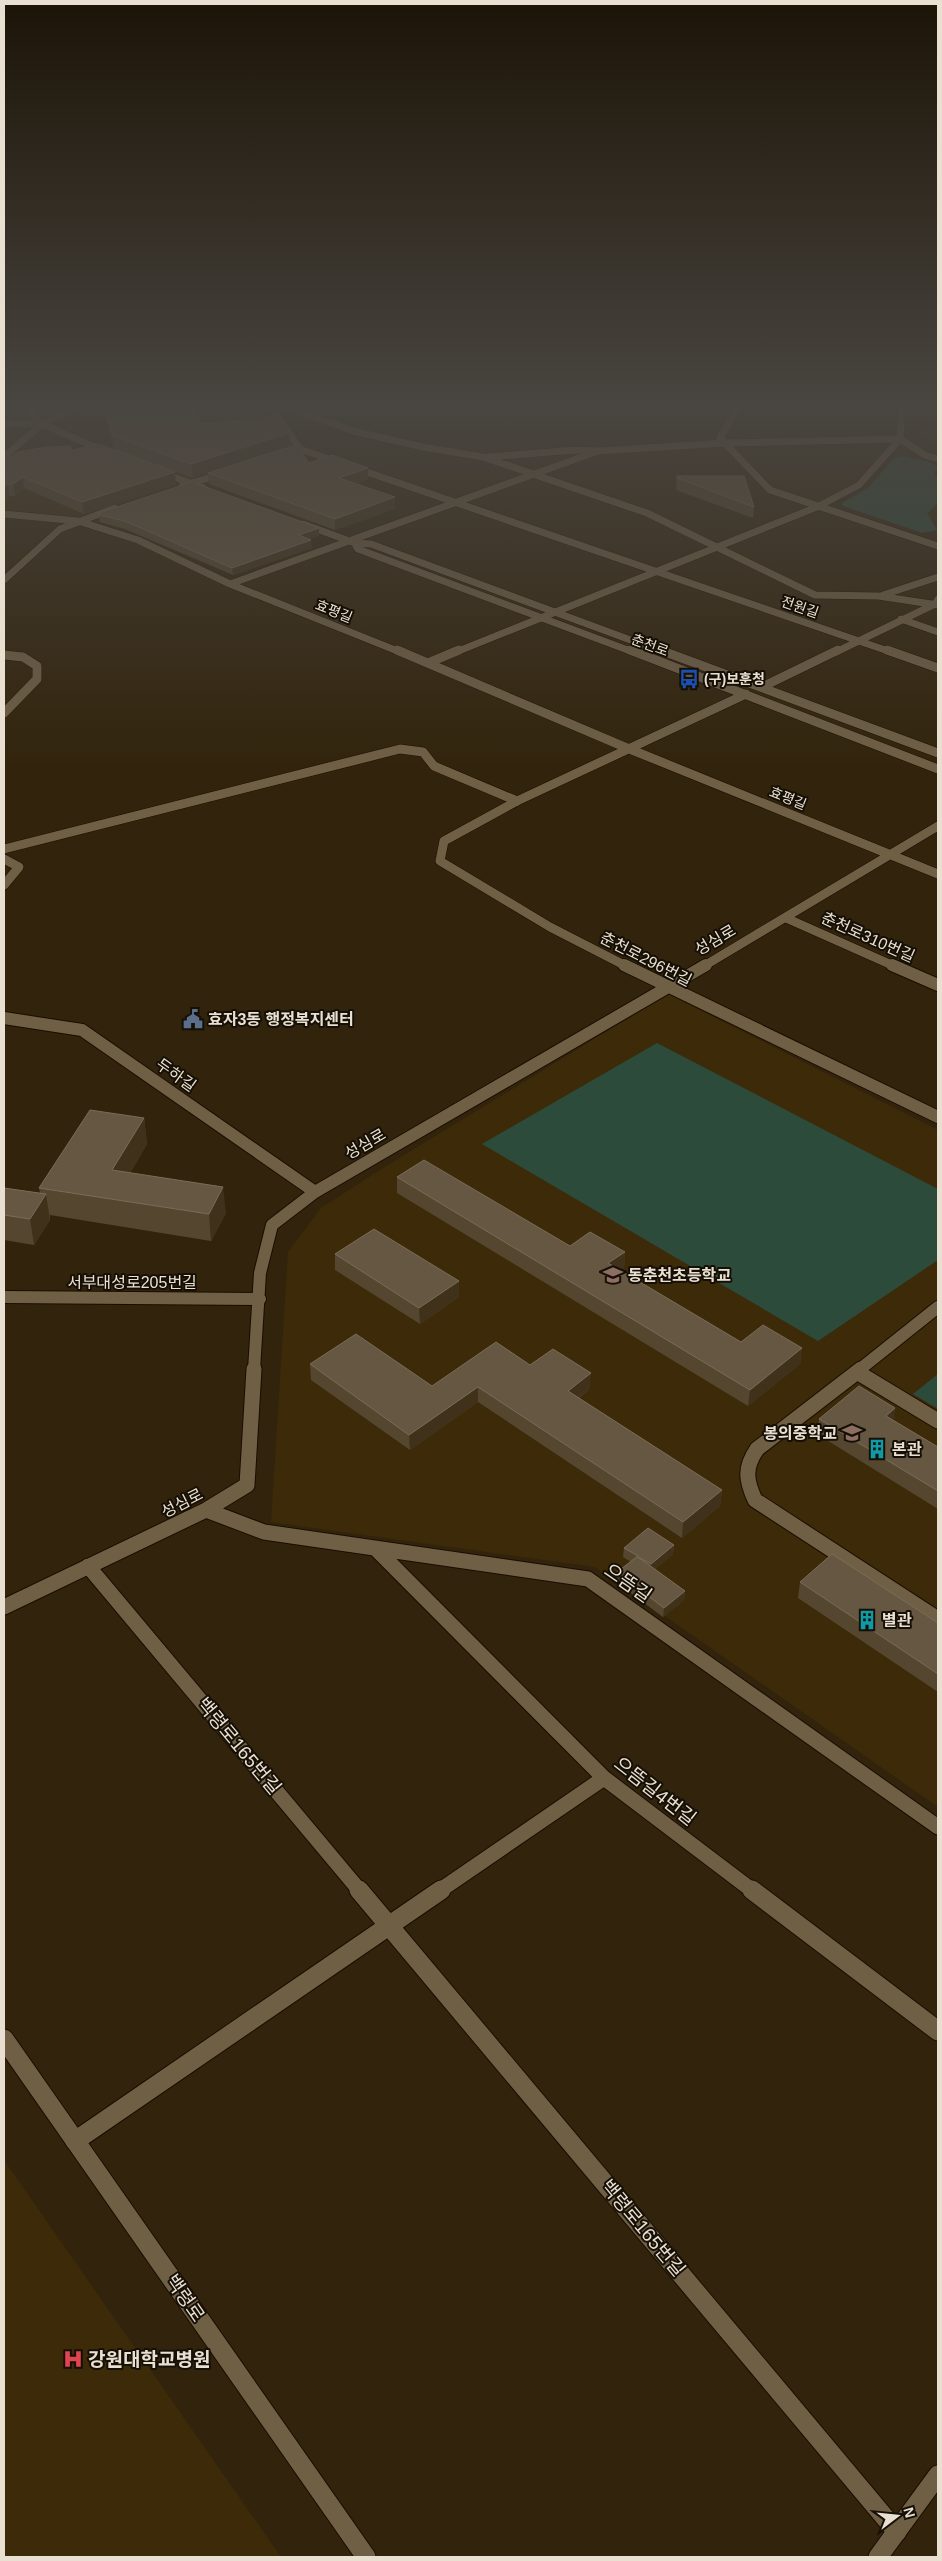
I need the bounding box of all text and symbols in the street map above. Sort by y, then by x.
street label: 전원길 [779,593,821,621]
street label: 효평길 [313,596,355,626]
street label: 춘천로 [629,631,671,659]
bus stop icon: (구)보훈청 [678,668,700,690]
place label: (구)보훈청 [704,671,765,687]
street label: 효평길 [767,783,809,813]
street label: 춘천로310번길 [819,909,917,965]
street label: 성심로 [692,921,739,958]
street label: 춘천로296번길 [597,929,695,989]
public building icon: 효자3동 행정복지센터 [182,1008,204,1030]
place label: 효자3동 행정복지센터 [208,1011,354,1028]
street label: 두하길 [153,1055,199,1095]
street label: 성심로 [342,1125,389,1162]
school or university icon: 동춘천초등학교 [602,1264,624,1286]
place label: 동춘천초등학교 [628,1266,731,1284]
street label: 서부대성로205번길 [67,1274,197,1291]
school or university icon: 봉의중학교 [841,1422,863,1444]
place label: 봉의중학교 [763,1424,837,1442]
building icon: 본관 [866,1438,888,1460]
place label: 본관 [892,1441,922,1458]
street label: 성심로 [158,1485,206,1521]
street label: 으뜸길 [600,1559,656,1607]
building icon: 별관 [856,1609,878,1631]
place label: 별관 [882,1612,912,1629]
street label: 백령로165번길 [193,1694,285,1798]
street label: 으뜸길4번길 [610,1753,700,1829]
street label: 백령로165번길 [597,2176,689,2280]
street label: 백령로 [161,2270,209,2326]
hospital icon: 강원대학교병원 [62,2348,84,2370]
place label: 강원대학교병원 [88,2349,210,2370]
north arrow [872,2491,922,2541]
text: N [900,2505,919,2519]

